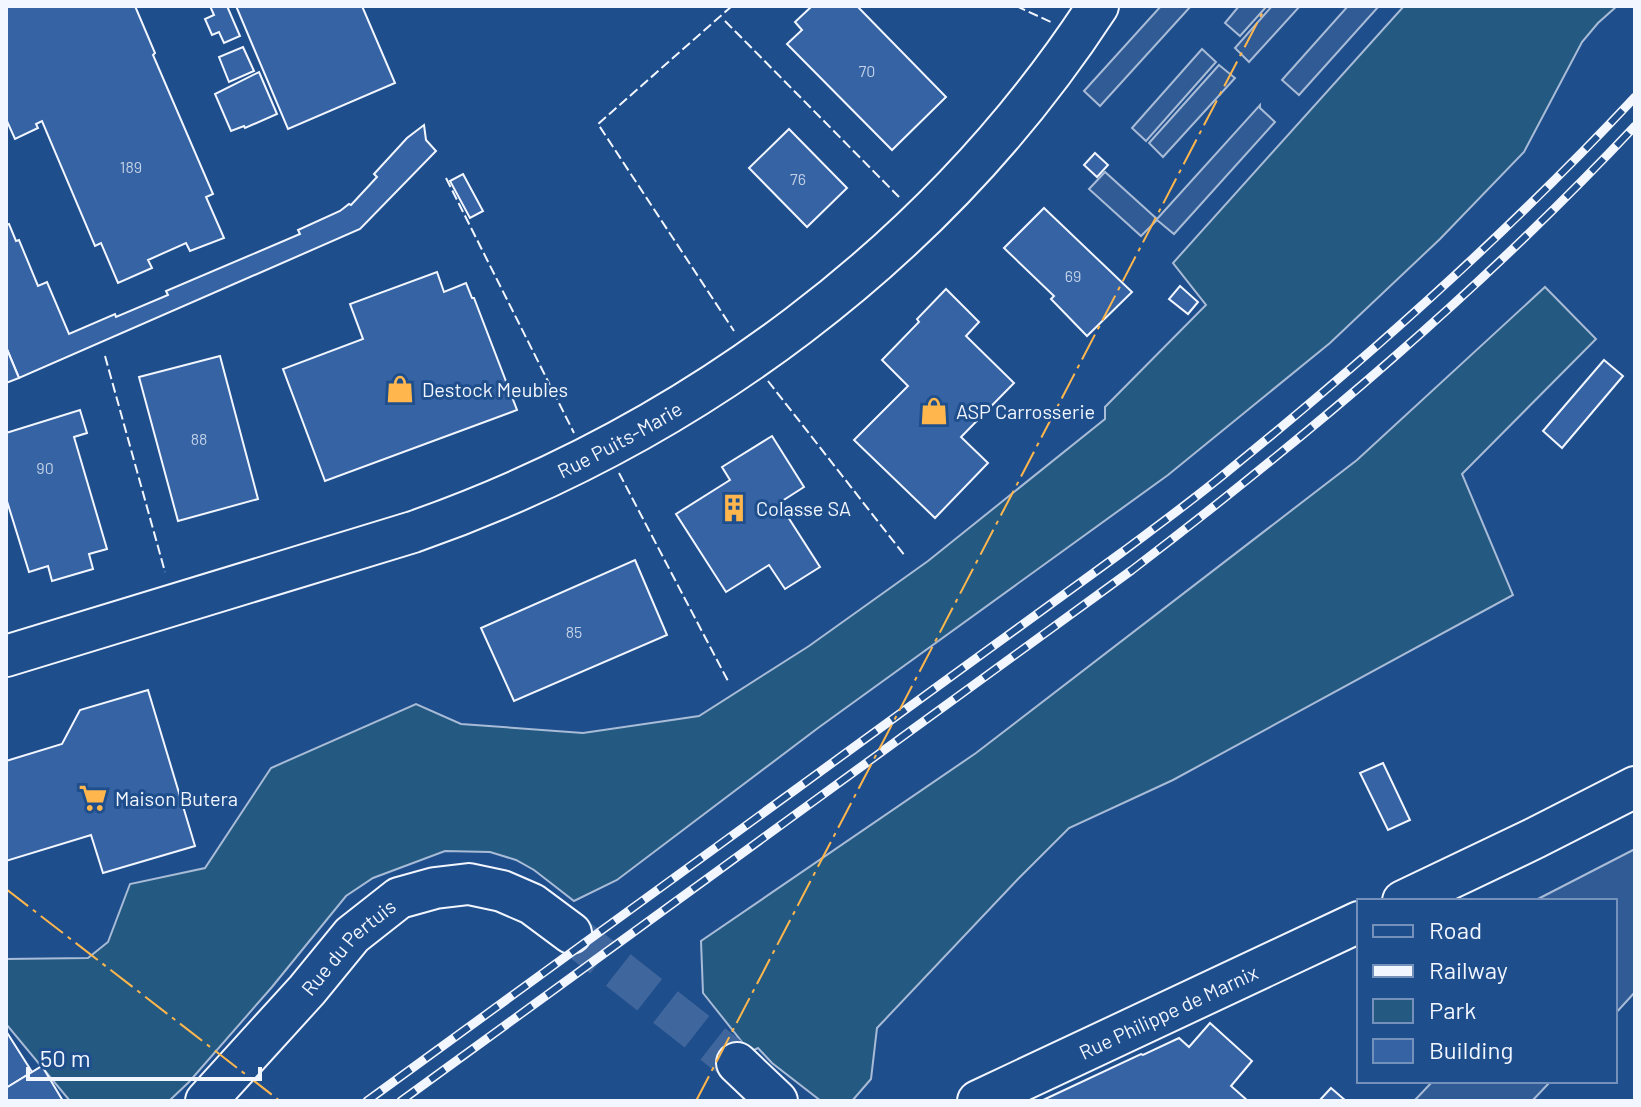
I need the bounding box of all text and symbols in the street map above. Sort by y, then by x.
house number: 70 [859,61,875,80]
house number: 189 [120,157,142,176]
house number: 76 [790,169,806,188]
house number: 69 [1065,266,1081,285]
shop icon: Destock Meubles [385,374,415,404]
place label: Destock Meubles [422,377,568,401]
street label: Rue Puits-Marie [553,396,686,482]
shop icon: ASP Carrosserie [919,396,949,426]
place label: ASP Carrosserie [956,399,1095,423]
house number: 88 [191,429,207,448]
house number: 90 [36,458,54,477]
building icon: Colasse SA [719,493,749,523]
place label: Colasse SA [756,496,851,520]
house number: 85 [566,622,582,641]
supermarket icon: Maison Butera [78,783,108,813]
place label: Maison Butera [115,786,238,810]
street label: Rue du Pertuis [296,894,400,1000]
legend [1357,899,1617,1083]
text: Road [1429,915,1482,944]
text: Railway [1429,955,1508,984]
street label: Rue Philippe de Marnix [1075,959,1262,1064]
text: Park [1429,995,1476,1024]
scale bar [28,1031,260,1081]
text: Building [1429,1035,1513,1064]
text: 50 m [40,1043,91,1072]

